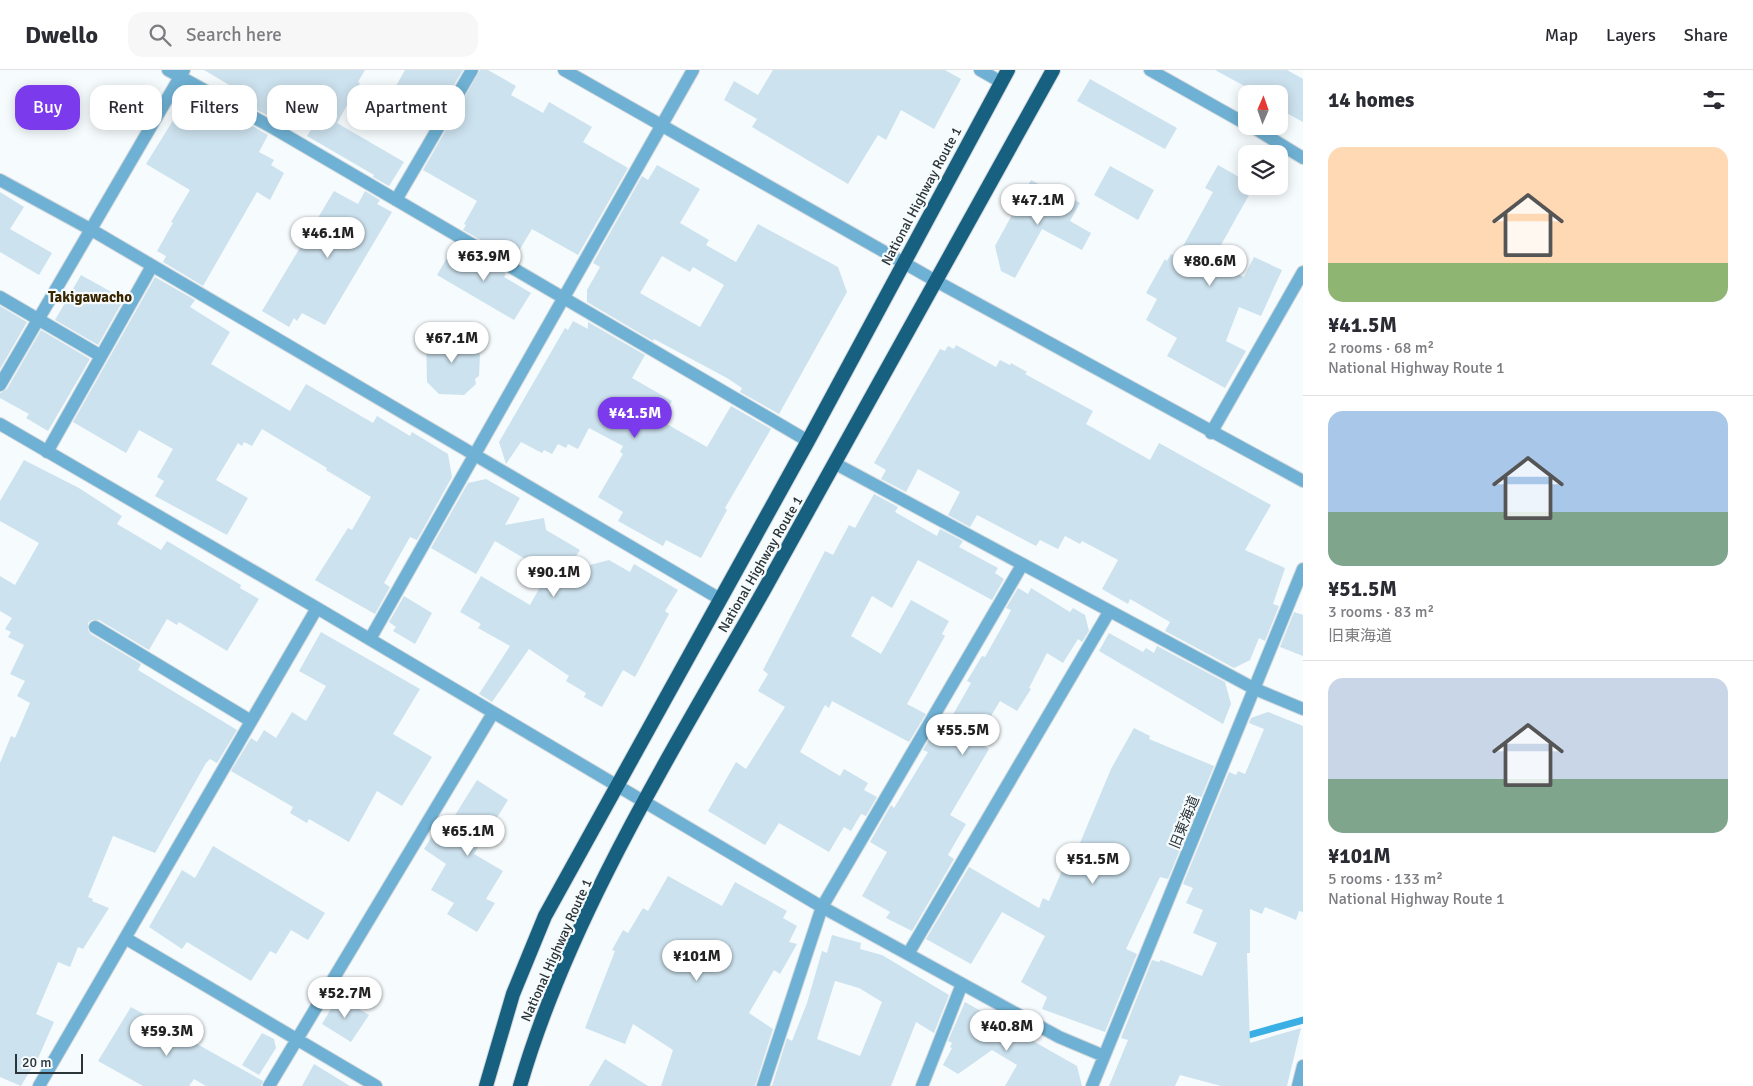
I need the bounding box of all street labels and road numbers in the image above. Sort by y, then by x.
street label: National Highway Route 1 [878,124,965,268]
street label: National Highway Route 1 [714,493,806,635]
street label: 旧東海道 [1166,793,1203,851]
street label: National Highway Route 1 [517,876,596,1024]

